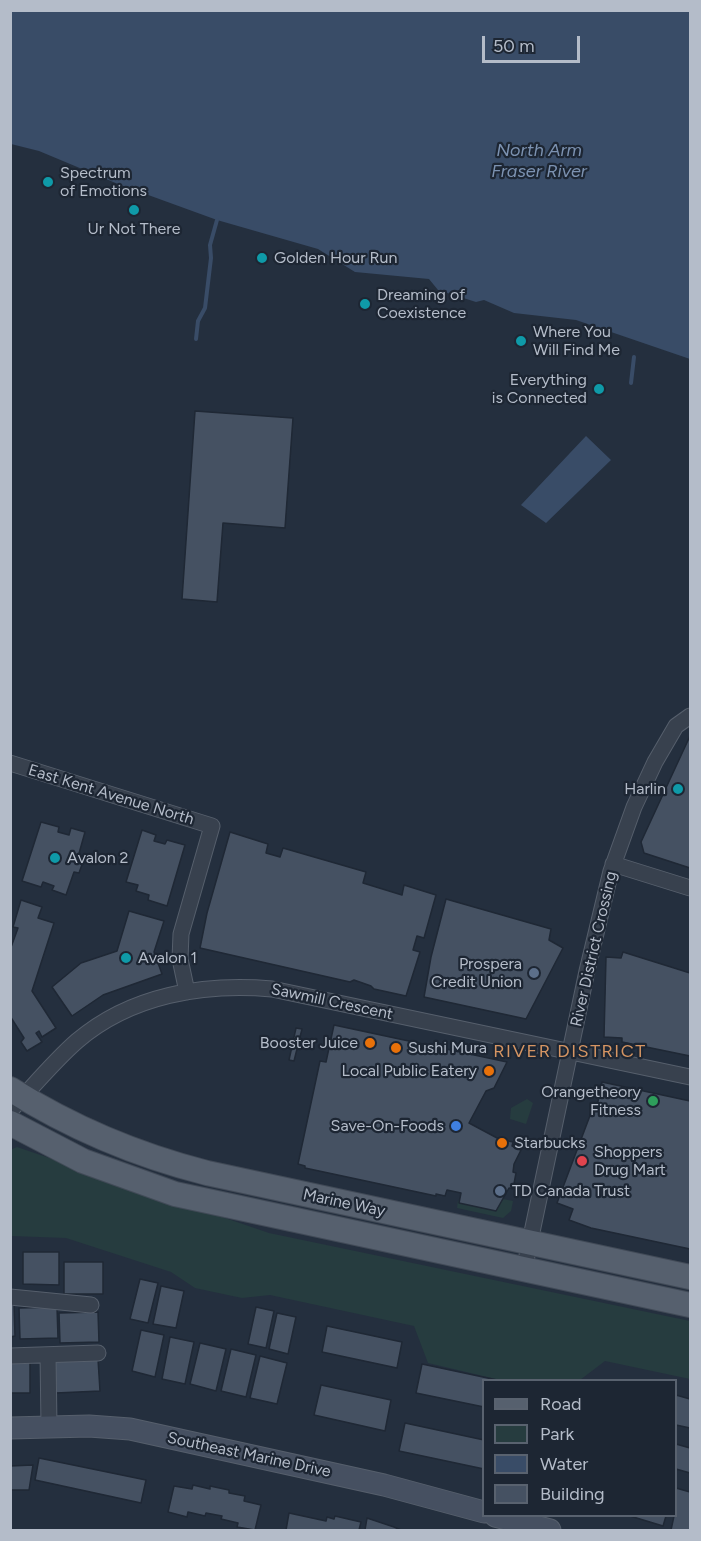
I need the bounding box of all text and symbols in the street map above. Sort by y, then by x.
scale bar [485,24,582,62]
text: 50 m [493,35,535,57]
water label: North Arm Fraser River [491,140,587,182]
place label: Spectrum of Emotions [60,163,147,201]
marker: Spectrum of Emotions [41,175,55,189]
marker: Ur Not There [127,203,141,217]
place label: Ur Not There [88,219,180,239]
place label: Golden Hour Run [274,248,397,268]
marker: Golden Hour Run [255,251,269,265]
place label: Dreaming of Coexistence [377,285,466,323]
marker: Dreaming of Coexistence [358,297,372,311]
place label: Where You Will Find Me [533,322,620,360]
marker: Where You Will Find Me [514,334,528,348]
place label: Everything is Connected [492,370,587,408]
marker: Everything is Connected [592,382,606,396]
street label: East Kent Avenue North [26,761,196,829]
place label: Harlin [624,779,666,799]
marker: Harlin [671,782,685,796]
place label: Avalon 2 [67,848,129,868]
marker: Avalon 2 [48,851,62,865]
street label: River District Crossing [567,869,621,1029]
place label: Avalon 1 [138,948,197,968]
marker: Avalon 1 [119,951,133,965]
place label: Prospera Credit Union [431,954,522,992]
marker: Prospera Credit Union [527,966,541,980]
street label: Sawmill Crescent [269,980,395,1024]
place label: Booster Juice [260,1033,358,1053]
marker: Booster Juice [363,1036,377,1050]
place label: Sushi Mura [408,1038,487,1058]
marker: Sushi Mura [389,1041,403,1055]
district label: RIVER DISTRICT [493,1041,647,1063]
place label: Local Public Eatery [342,1061,477,1081]
marker: Local Public Eatery [482,1064,496,1078]
place label: Orangetheory Fitness [541,1082,641,1120]
marker: Orangetheory Fitness [646,1094,660,1108]
place label: Save-On-Foods [331,1116,444,1136]
marker: Save-On-Foods [449,1119,463,1133]
place label: Starbucks [514,1133,586,1153]
marker: Starbucks [495,1136,509,1150]
place label: Shoppers Drug Mart [594,1142,666,1180]
marker: Shoppers Drug Mart [575,1154,589,1168]
place label: TD Canada Trust [512,1181,630,1201]
marker: TD Canada Trust [493,1184,507,1198]
street label: Marine Way [301,1185,387,1221]
legend [482,1379,677,1517]
text: Road [540,1393,581,1415]
text: Park [540,1423,574,1445]
street label: Southeast Marine Drive [165,1428,333,1482]
text: Water [540,1453,588,1475]
text: Building [540,1483,605,1505]

